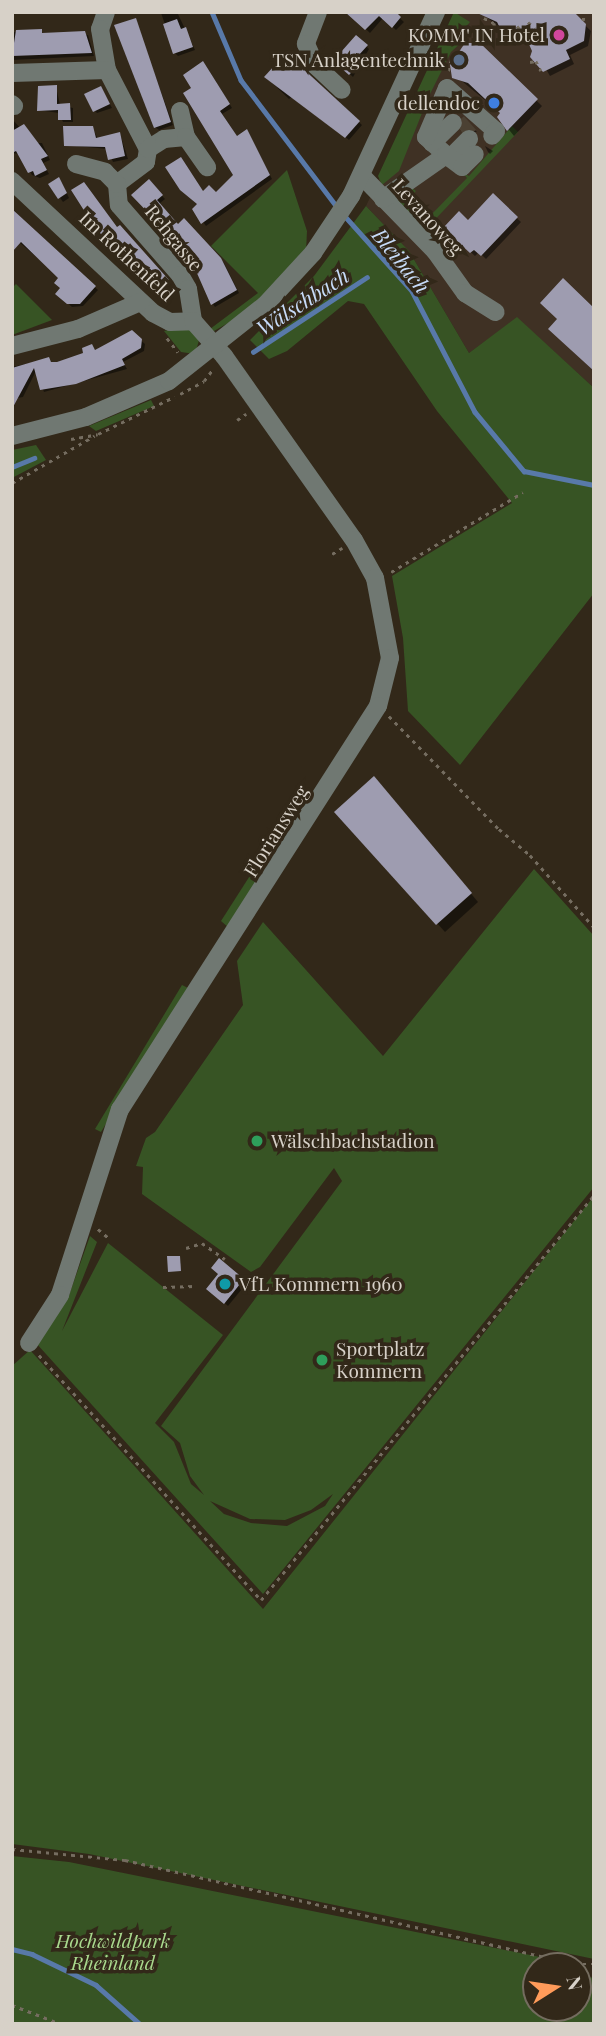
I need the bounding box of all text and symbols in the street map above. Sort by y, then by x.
place label: KOMM' IN Hotel [407,24,545,46]
marker: KOMM' IN Hotel [551,27,567,43]
place label: TSN Anlagentechnik [272,49,445,71]
marker: TSN Anlagentechnik [451,52,467,68]
place label: dellendoc [397,92,480,114]
marker: dellendoc [486,95,502,111]
street label: Levanoweg [388,174,468,260]
street label: Rehgasse [140,200,208,276]
street label: Im Rothenfeld [75,206,179,306]
water label: Bleibach [368,222,436,298]
water label: Wälschbach [251,262,353,340]
street label: Floriansweg [239,781,313,881]
place label: Wälschbachstadion [271,1130,435,1152]
marker: Wälschbachstadion [249,1133,265,1149]
place label: VfL Kommern 1960 [239,1273,403,1295]
marker: VfL Kommern 1960 [217,1276,233,1292]
place label: Sportplatz Kommern [336,1338,425,1382]
marker: Sportplatz Kommern [314,1352,330,1368]
park label: Hochwildpark Rheinland [56,1930,170,1974]
north arrow [522,1952,592,2022]
text: N [561,1974,590,1992]

